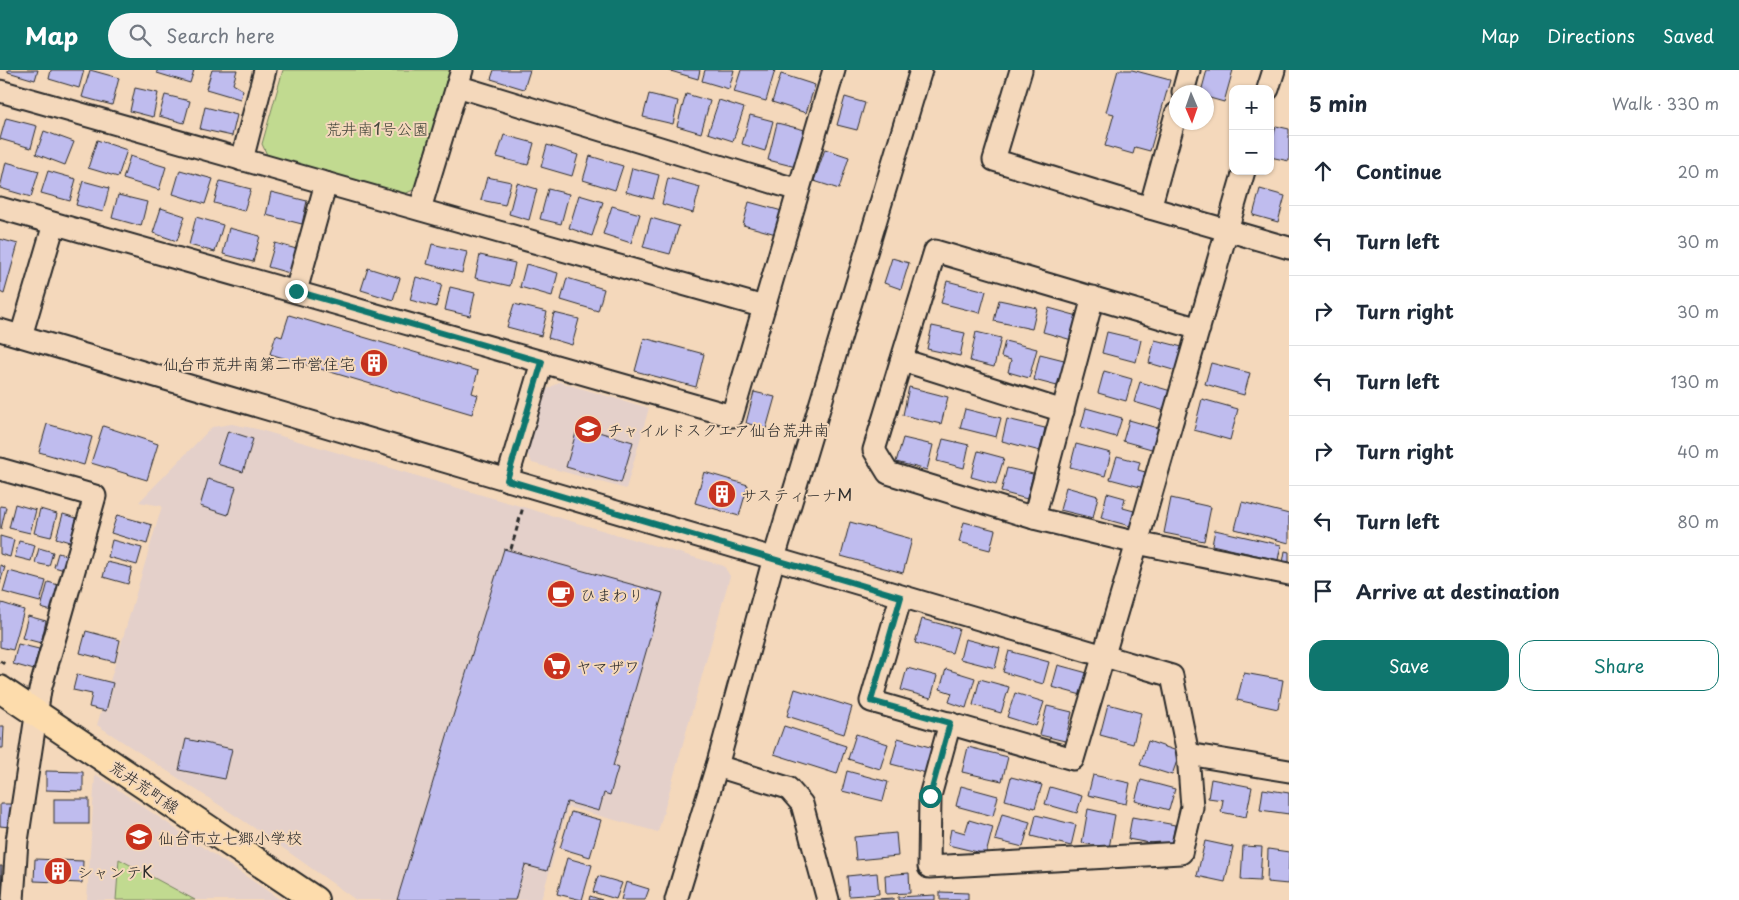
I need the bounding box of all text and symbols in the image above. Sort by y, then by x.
search box [108,13,458,58]
text: Map [25,17,78,53]
icon: search [126,21,154,49]
text: Search here [166,21,275,49]
text: Map [1481,22,1519,49]
text: Directions [1547,22,1635,49]
text: Saved [1663,22,1714,49]
north arrow [1169,85,1214,130]
map controls [1229,85,1274,175]
button: + [1229,85,1274,130]
text: 5 min [1309,87,1367,119]
text: Walk · 330 m [1612,91,1719,115]
park label: 荒井南1号公園 [325,116,429,140]
button: − [1229,130,1274,175]
icon: ahead [1309,157,1337,185]
text: Continue [1356,157,1442,185]
text: 20 m [1678,159,1719,183]
icon: left [1309,227,1337,255]
text: Turn left [1356,227,1440,255]
text: 30 m [1677,229,1719,253]
route end [285,280,308,303]
icon: right [1309,297,1337,325]
text: Turn right [1356,297,1454,325]
text: 30 m [1677,299,1719,323]
building icon: 仙台市荒井南第二市営住宅 [359,348,389,378]
place label: 仙台市荒井南第二市営住宅 [163,351,355,375]
icon: left [1309,367,1337,395]
text: Turn left [1356,367,1440,395]
text: 130 m [1671,369,1719,393]
school or university icon: チャイルドスクエア仙台荒井南 [573,414,603,444]
place label: チャイルドスクエア仙台荒井南 [607,417,830,441]
icon: right [1309,437,1337,465]
text: Turn right [1356,437,1454,465]
text: 40 m [1677,439,1719,463]
building icon: サスティーナM [707,479,737,509]
place label: サスティーナM [741,482,852,506]
icon: left [1309,507,1337,535]
text: Turn left [1356,507,1440,535]
text: 80 m [1677,509,1719,533]
icon: arrive [1309,577,1337,605]
text: Arrive at destination [1356,577,1560,605]
cafe icon: ひまわり [546,579,576,609]
place label: ひまわり [580,582,644,606]
button: Save [1309,640,1509,691]
button: Share [1519,640,1719,691]
supermarket icon: ヤマザワ [542,651,572,681]
place label: ヤマザワ [576,654,640,678]
street label: 荒井荒町線 [105,754,185,818]
route start [919,785,942,808]
school or university icon: 仙台市立七郷小学校 [124,822,154,852]
place label: 仙台市立七郷小学校 [158,825,302,849]
building icon: シャンテK [43,856,73,886]
place label: シャンテK [77,859,153,883]

